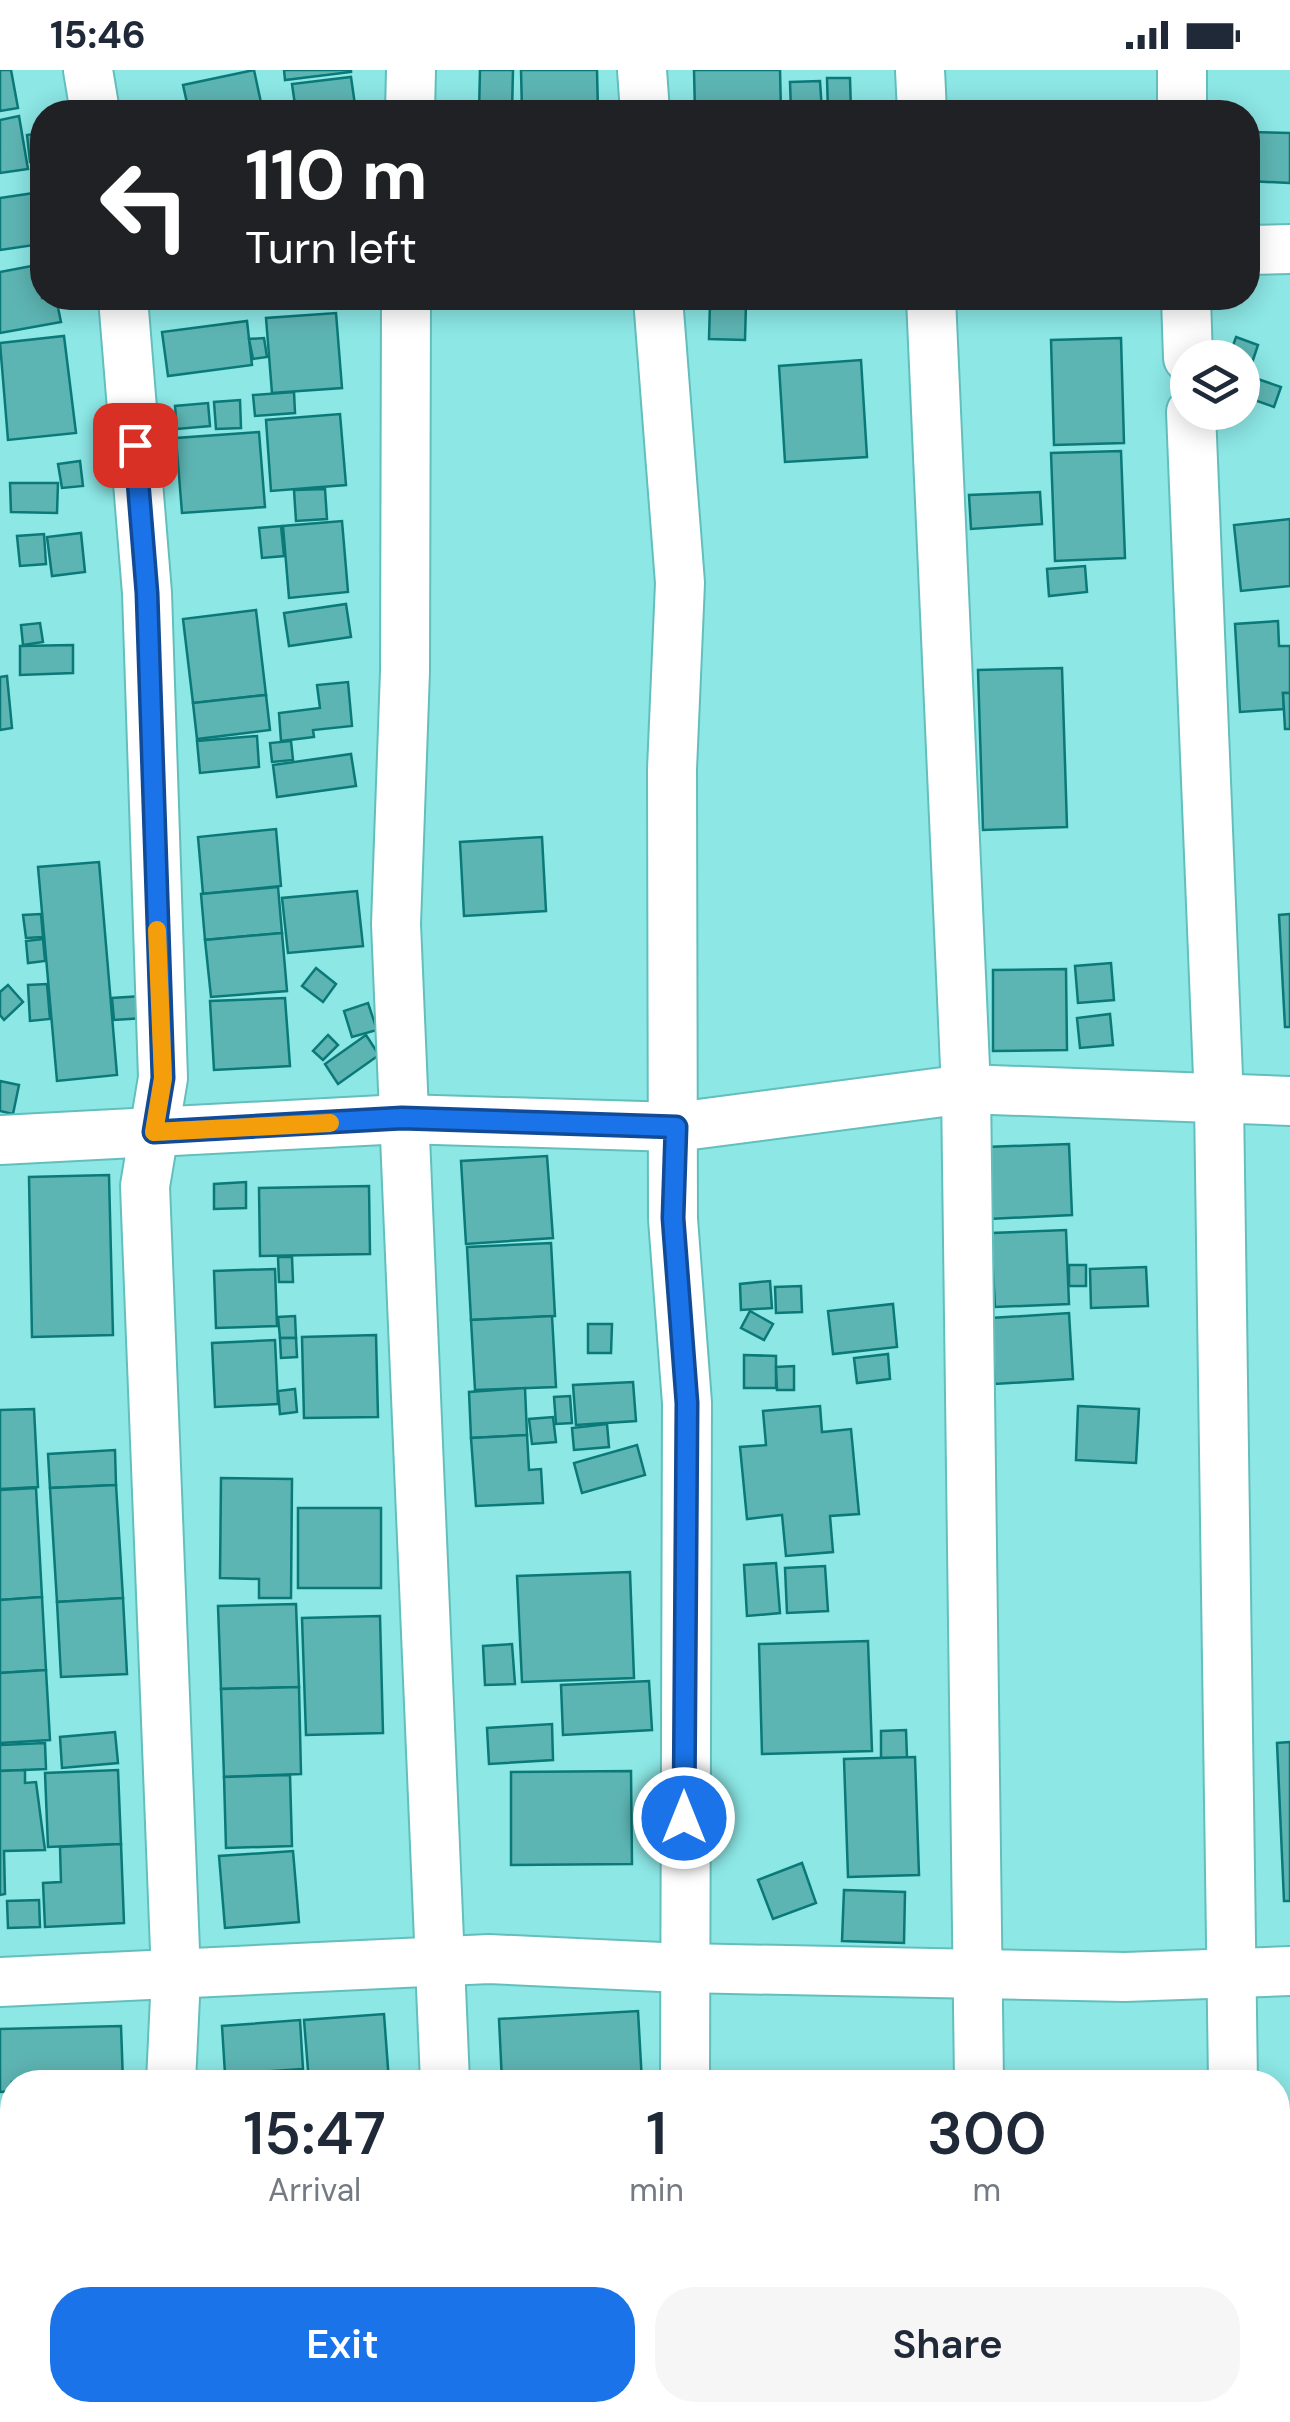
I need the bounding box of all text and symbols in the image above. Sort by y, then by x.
text: 15:46 [50,10,146,60]
text: 110 m [245,130,428,221]
icon: left [80,140,210,270]
text: Turn left [245,218,417,277]
map controls [1170,340,1260,430]
button: layers [1170,340,1260,430]
pin [93,403,178,488]
icon: arrive [108,418,163,473]
position arrow [632,1766,736,1870]
text: 15:47 [243,2094,386,2173]
text: 1 [646,2094,667,2173]
text: 300 [927,2094,1047,2173]
text: Arrival [268,2169,361,2211]
text: min [629,2169,684,2211]
text: m [973,2169,1001,2211]
button: Exit [50,2287,635,2402]
button: Share [655,2287,1240,2402]

